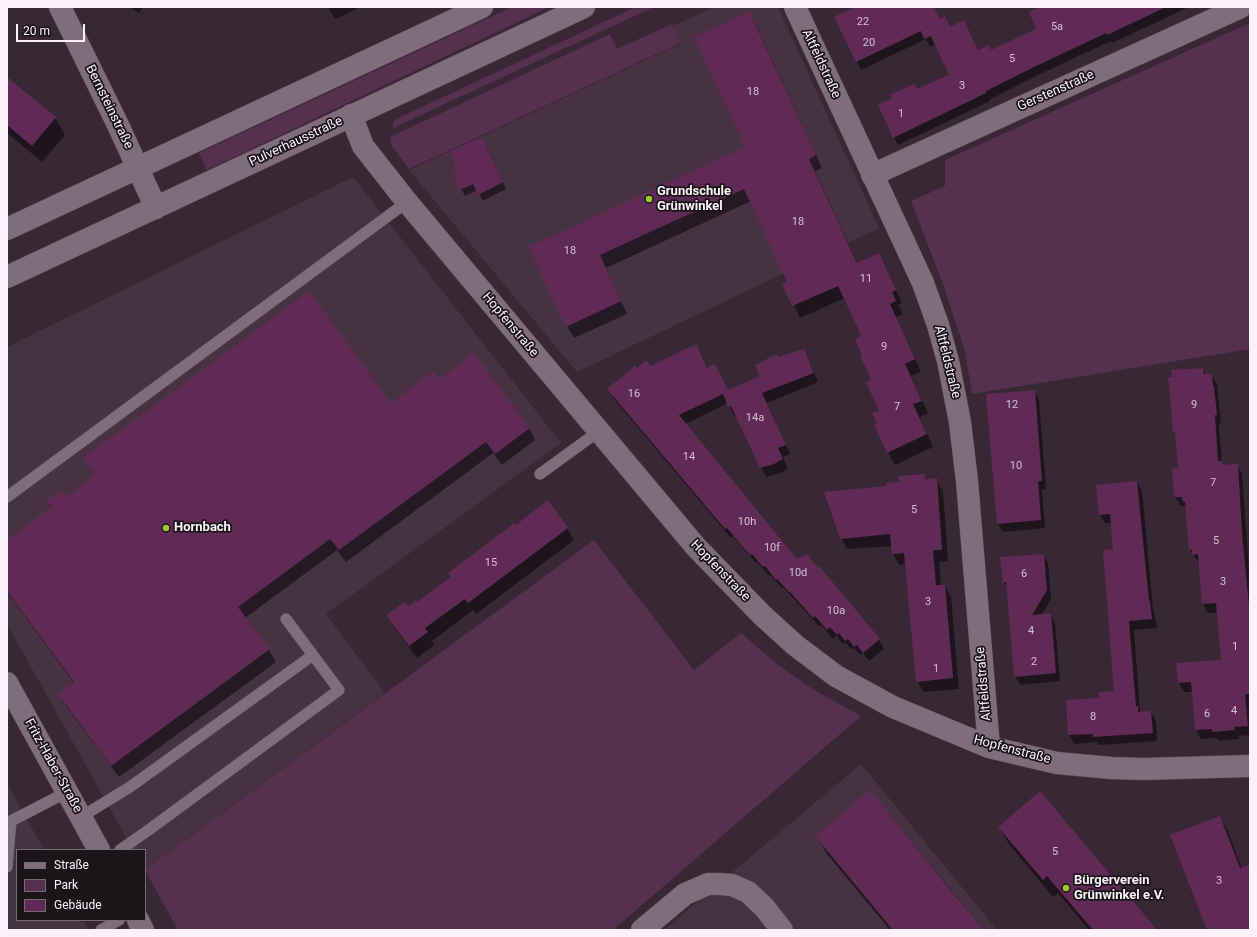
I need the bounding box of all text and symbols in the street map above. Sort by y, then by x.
house number: 22 [857,15,869,29]
scale bar [18,16,87,42]
house number: 5a [1051,20,1063,34]
text: 20 m [23,24,50,38]
street label: Altfeldstraße [798,27,844,101]
house number: 20 [863,36,875,50]
house number: 5 [1009,52,1015,66]
street label: Bernsteinstraße [82,62,136,152]
street label: Gerstenstraße [1015,67,1097,115]
house number: 3 [959,79,965,93]
house number: 18 [747,85,759,99]
house number: 1 [898,107,904,121]
street label: Pulverhausstraße [247,114,345,170]
place label: Grundschule Grünwinkel [657,184,731,215]
marker: Grundschule Grünwinkel [644,194,654,204]
house number: 18 [792,215,804,229]
house number: 18 [564,244,576,258]
house number: 11 [860,272,872,286]
street label: Hopfenstraße [479,290,541,360]
street label: Altfeldstraße [930,324,964,400]
house number: 9 [881,340,887,354]
house number: 16 [628,387,640,401]
house number: 12 [1006,398,1018,412]
house number: 9 [1191,398,1197,412]
house number: 7 [894,400,900,414]
house number: 14a [746,411,764,425]
house number: 14 [683,450,695,464]
house number: 10 [1010,459,1022,473]
house number: 7 [1210,476,1216,490]
house number: 5 [911,503,917,517]
house number: 10h [738,515,756,529]
place label: Hornbach [174,520,231,536]
marker: Hornbach [161,523,171,533]
house number: 5 [1213,534,1219,548]
street label: Hopfenstraße [687,537,753,605]
house number: 10f [764,541,780,555]
house number: 15 [485,556,497,570]
house number: 10d [789,566,807,580]
house number: 6 [1021,567,1027,581]
house number: 3 [1220,575,1226,589]
house number: 3 [925,595,931,609]
house number: 10a [827,604,845,618]
house number: 4 [1028,624,1034,638]
house number: 1 [1232,640,1238,654]
street label: Altfeldstraße [973,646,995,722]
house number: 2 [1031,655,1037,669]
house number: 1 [933,662,939,676]
house number: 4 [1231,704,1237,718]
house number: 6 [1204,707,1210,721]
house number: 8 [1090,710,1096,724]
street label: Fritz-Haber-Straße [21,716,85,816]
street label: Hopfenstraße [972,732,1052,768]
house number: 5 [1052,845,1058,859]
legend [16,849,146,921]
text: Straße [54,858,89,872]
place label: Bürgerverein Grünwinkel e.V. [1074,873,1165,904]
house number: 3 [1216,874,1222,888]
text: Park [54,878,78,892]
marker: Bürgerverein Grünwinkel e.V. [1061,883,1071,893]
text: Gebäude [54,898,102,912]

